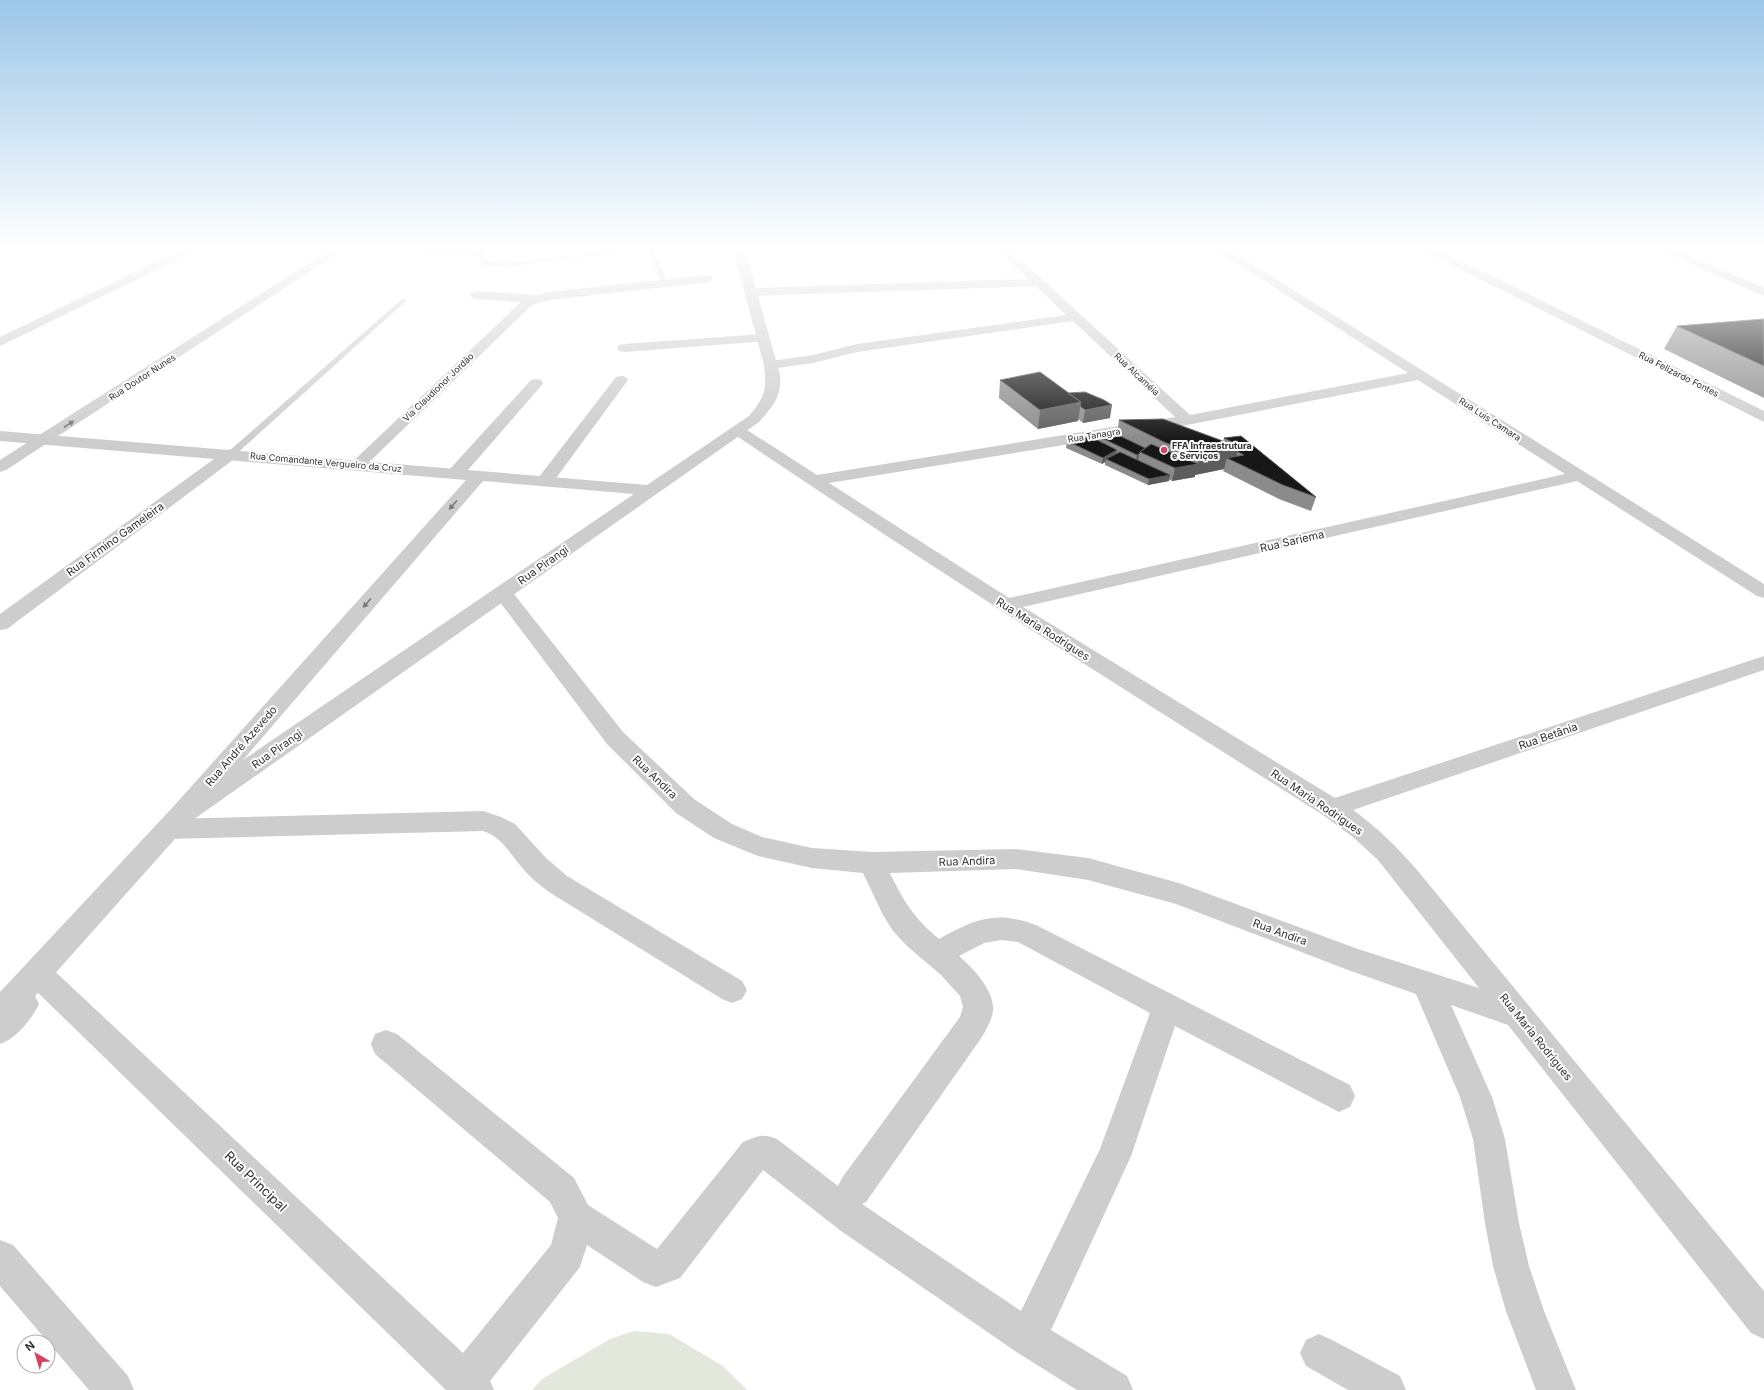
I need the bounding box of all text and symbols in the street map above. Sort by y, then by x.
street label: Rua Felizardo Fontes [1637,349,1721,399]
street label: Via Claudionor Jordão [400,350,476,424]
street label: Rua Alcaméia [1112,350,1162,398]
street label: Rua Doutor Nunes [106,351,178,403]
street label: Rua Luís Camara [1457,395,1523,443]
one-way arrow [64,420,74,428]
street label: Rua Tanagra [1067,425,1121,445]
place label: FFA Infraestrutura e Serviços [1172,440,1252,461]
marker: FFA Infraestrutura e Serviços [1159,445,1169,455]
street label: Rua Comandante Vergueiro da Cruz [250,450,402,474]
street label: Rua Firmino Gameleira [63,499,167,579]
one-way arrow [448,500,457,510]
street label: Rua Sariema [1259,527,1325,555]
street label: Rua Pirangi [515,542,571,588]
street label: Rua Maria Rodrigues [994,594,1093,664]
one-way arrow [363,598,372,607]
street label: Rua André Azevedo [202,702,280,789]
street label: Rua Betânia [1517,719,1579,753]
street label: Rua Pirangi [249,726,305,772]
street label: Rua Andira [630,752,680,802]
street label: Rua Maria Rodrigues [1268,766,1366,838]
street label: Rua Andira [938,853,996,869]
street label: Rua Andira [1251,916,1309,948]
street label: Rua Maria Rodrigues [1497,991,1576,1083]
street label: Rua Principal [222,1147,290,1215]
north arrow [16,1334,56,1374]
text: N [22,1338,37,1354]

